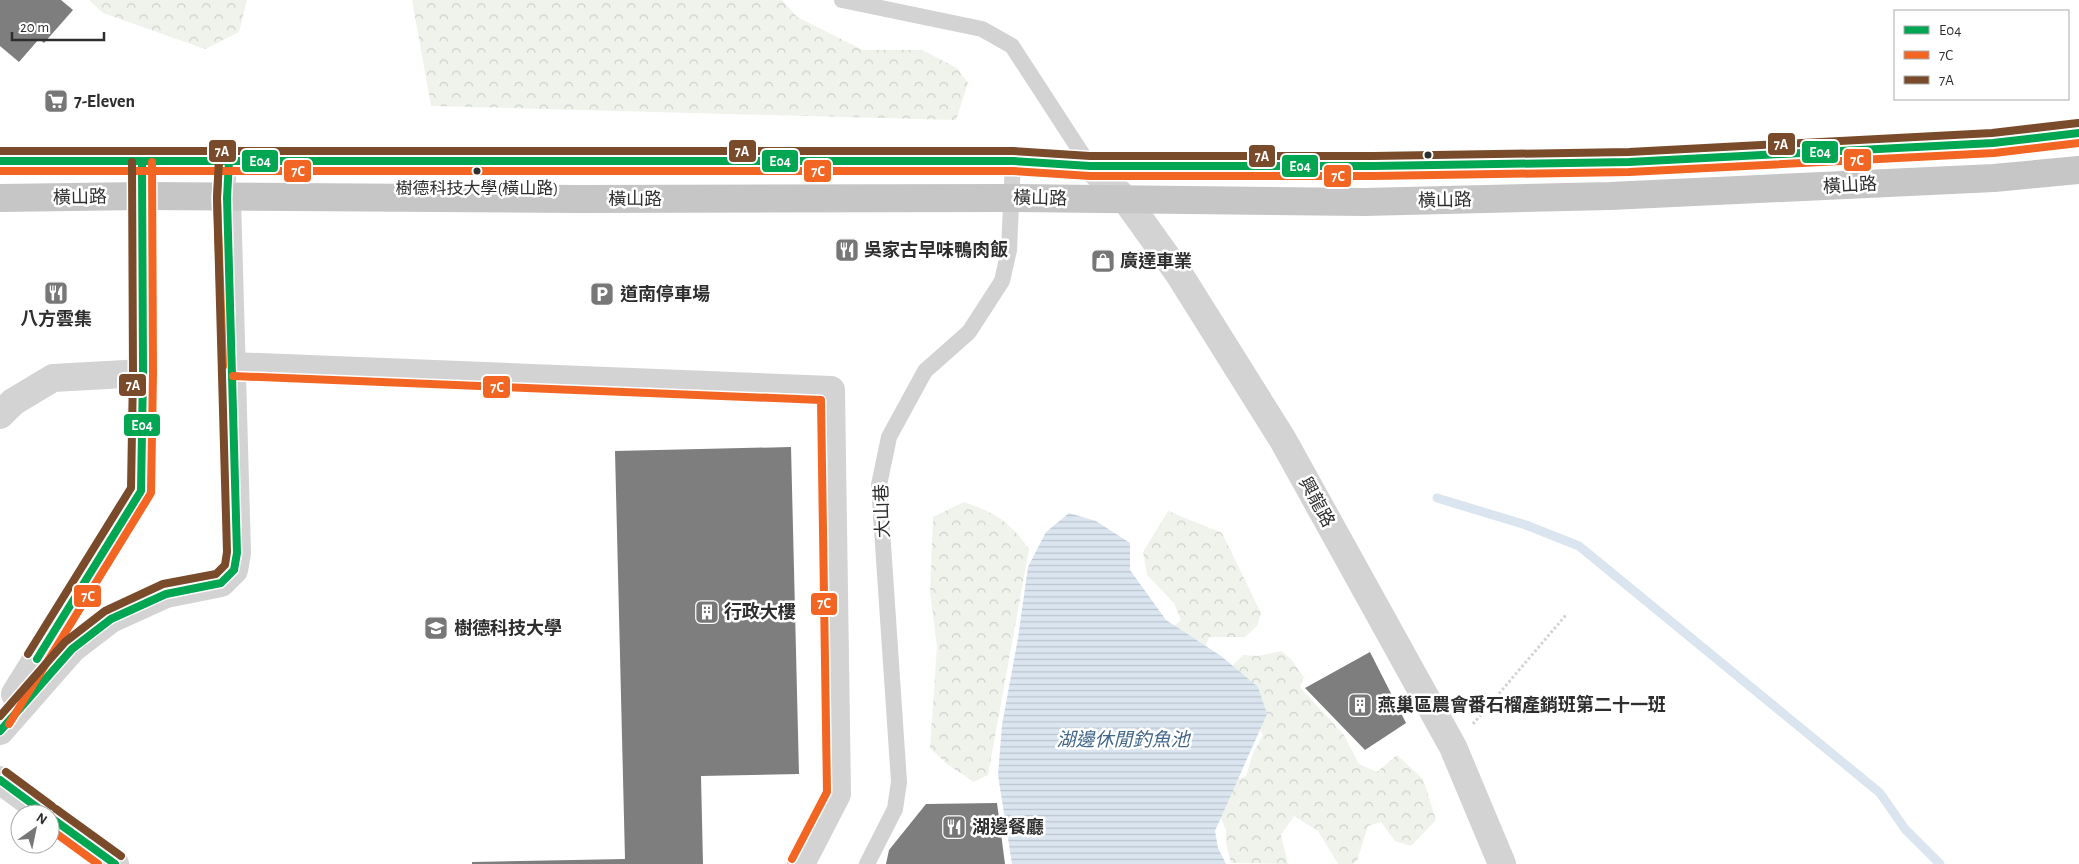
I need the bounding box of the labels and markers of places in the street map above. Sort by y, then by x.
supermarket icon: 7-Eleven [43,88,69,114]
place label: 7-Eleven [74,93,135,111]
unlabelled marker [1423,150,1433,160]
marker: 樹德科技大學(橫山路) [472,166,482,176]
place label: 樹德科技大學(橫山路) [395,179,559,197]
restaurant icon: 吳家古早味鴨肉飯 [834,237,860,263]
place label: 吳家古早味鴨肉飯 [864,239,1008,260]
shop icon: 廣達車業 [1090,248,1116,274]
place label: 廣達車業 [1120,251,1192,271]
restaurant icon: 八方雲集 [43,280,69,306]
parking icon: 道南停車場 [589,281,615,307]
place label: 道南停車場 [620,284,710,304]
place label: 八方雲集 [20,309,92,329]
building icon: 行政大樓 [694,599,720,625]
place label: 行政大樓 [724,601,796,622]
school or university icon: 樹德科技大學 [423,615,449,641]
place label: 樹德科技大學 [454,618,562,638]
building icon: 燕巢區農會番石榴產銷班第二十一班 [1347,692,1373,718]
place label: 燕巢區農會番石榴產銷班第二十一班 [1378,694,1666,715]
restaurant icon: 湖邊餐廳 [941,814,967,840]
place label: 湖邊餐廳 [972,816,1044,837]

